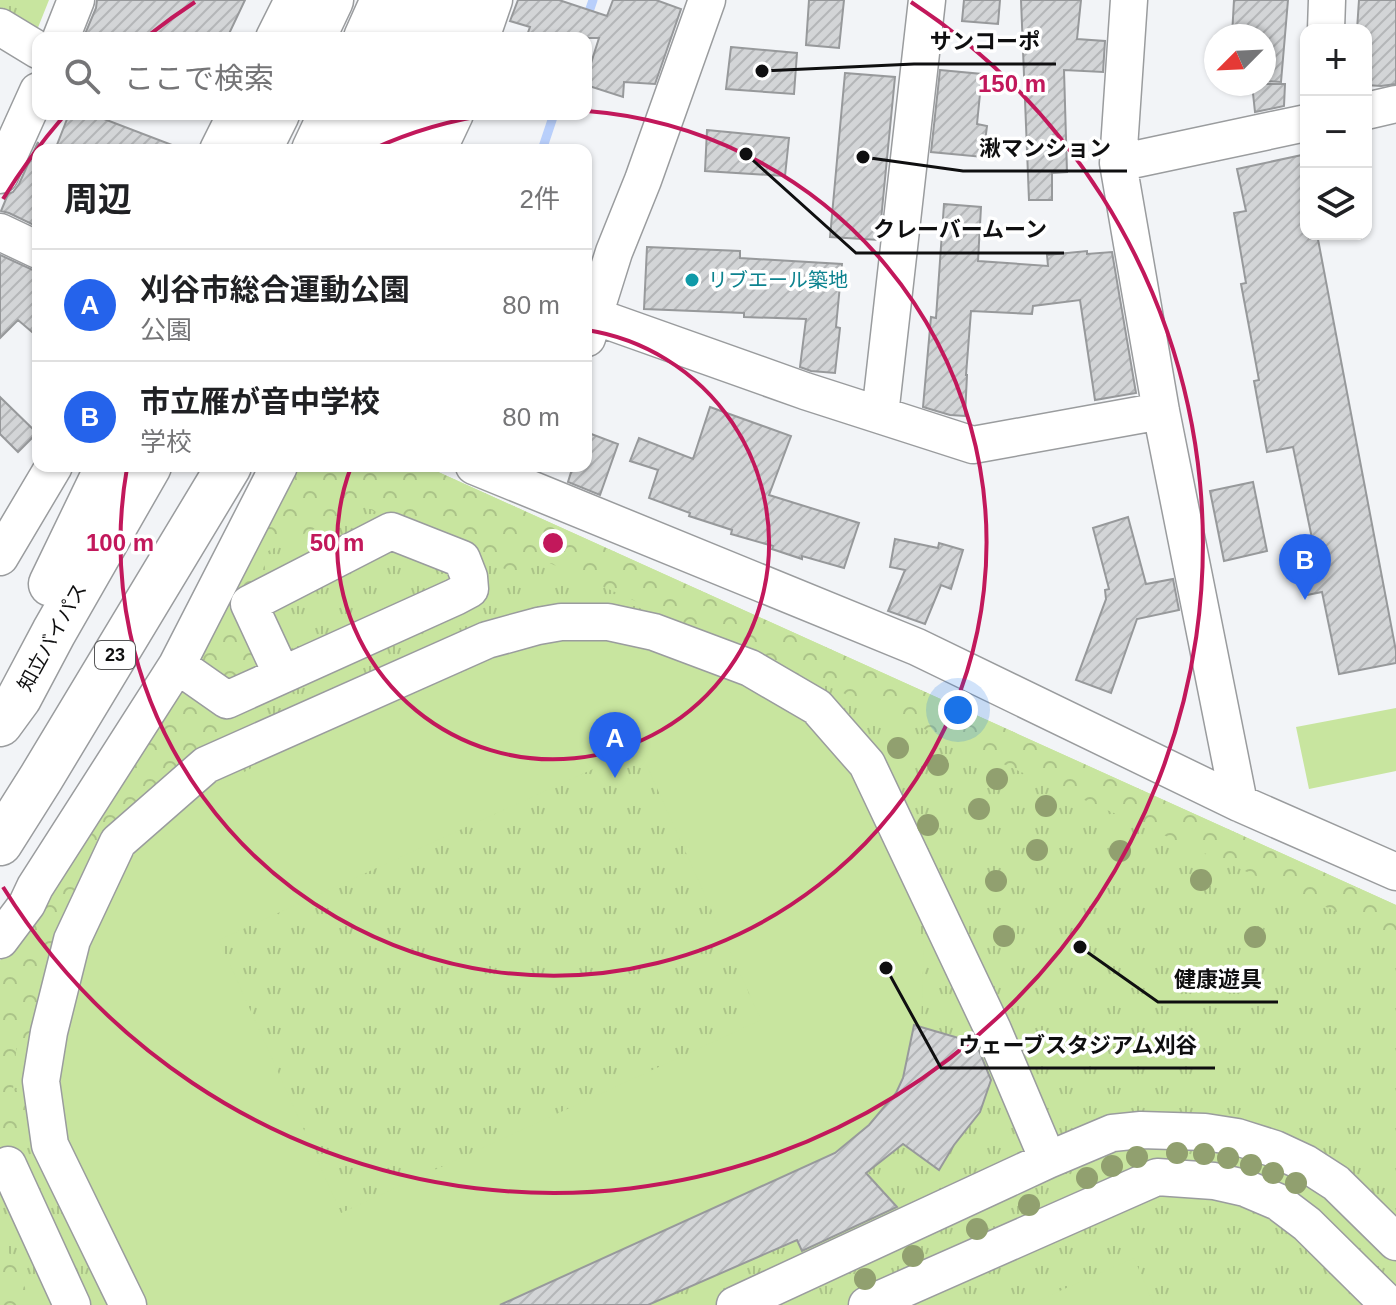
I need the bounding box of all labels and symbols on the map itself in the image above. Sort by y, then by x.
callout: サンコーポ [914,18,1056,64]
north arrow [1204,24,1276,96]
text: サンコーポ [930,29,1040,54]
text: 150 m [978,70,1046,97]
callout: 湫マンション [963,125,1127,171]
text: 湫マンション [979,136,1111,161]
callout: クレーバームーン [856,207,1064,253]
text: クレーバームーン [873,217,1047,242]
place label: リブエール築地 [708,269,848,291]
marker: リブエール築地 [683,271,701,289]
text: 100 m [86,529,154,556]
text: 50 m [310,529,364,556]
centre of rings [539,529,567,557]
pin: B [1279,534,1331,600]
street label: 知立バイパス [13,579,91,695]
road number: 23 [95,641,135,669]
your location [938,690,978,730]
pin: A [589,712,641,778]
callout: 健康遊具 [1158,956,1278,1002]
text: 健康遊具 [1174,967,1262,992]
callout: ウェーブスタジアム刈谷 [941,1022,1215,1068]
text: ウェーブスタジアム刈谷 [958,1033,1198,1058]

